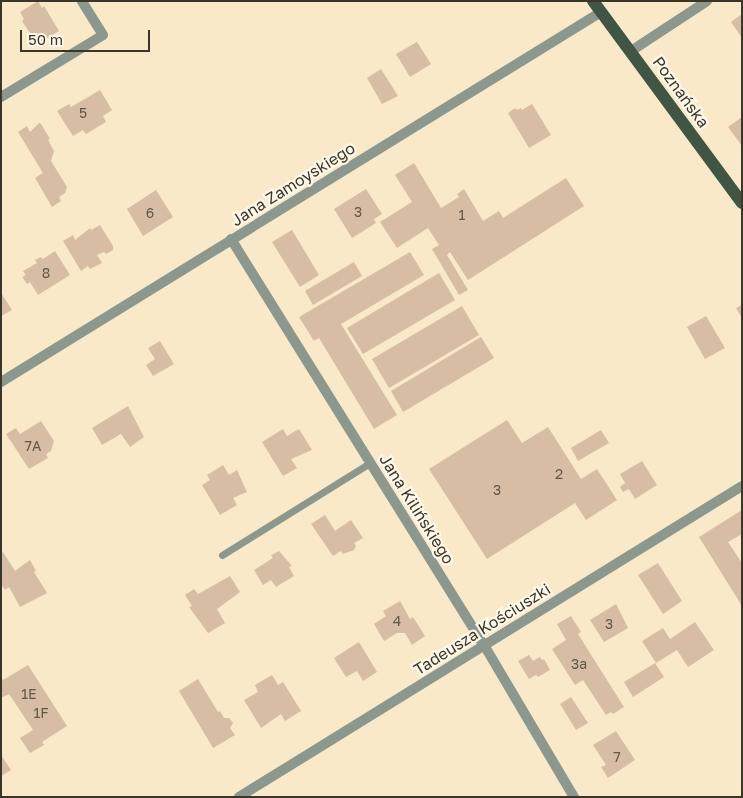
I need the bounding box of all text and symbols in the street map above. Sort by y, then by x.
scale bar [22,20,152,52]
text: 50 m [28,30,63,48]
street label: Poznańska [649,53,713,131]
house number: 5 [79,105,87,121]
street label: Jana Zamoyskiego [228,138,358,230]
house number: 3 [354,204,362,220]
house number: 6 [146,205,154,221]
house number: 1 [459,207,465,223]
house number: 8 [42,265,50,281]
house number: 7A [25,438,41,454]
street label: Jana Kilińskiego [375,451,459,567]
house number: 2 [555,466,563,482]
house number: 3 [493,482,501,498]
street label: Tadeusza Kościuszki [410,579,554,679]
house number: 4 [393,613,401,629]
house number: 3 [605,616,613,632]
house number: 3a [571,656,587,672]
house number: 1E [21,686,37,702]
house number: 1F [33,705,49,721]
house number: 7 [613,749,621,765]

